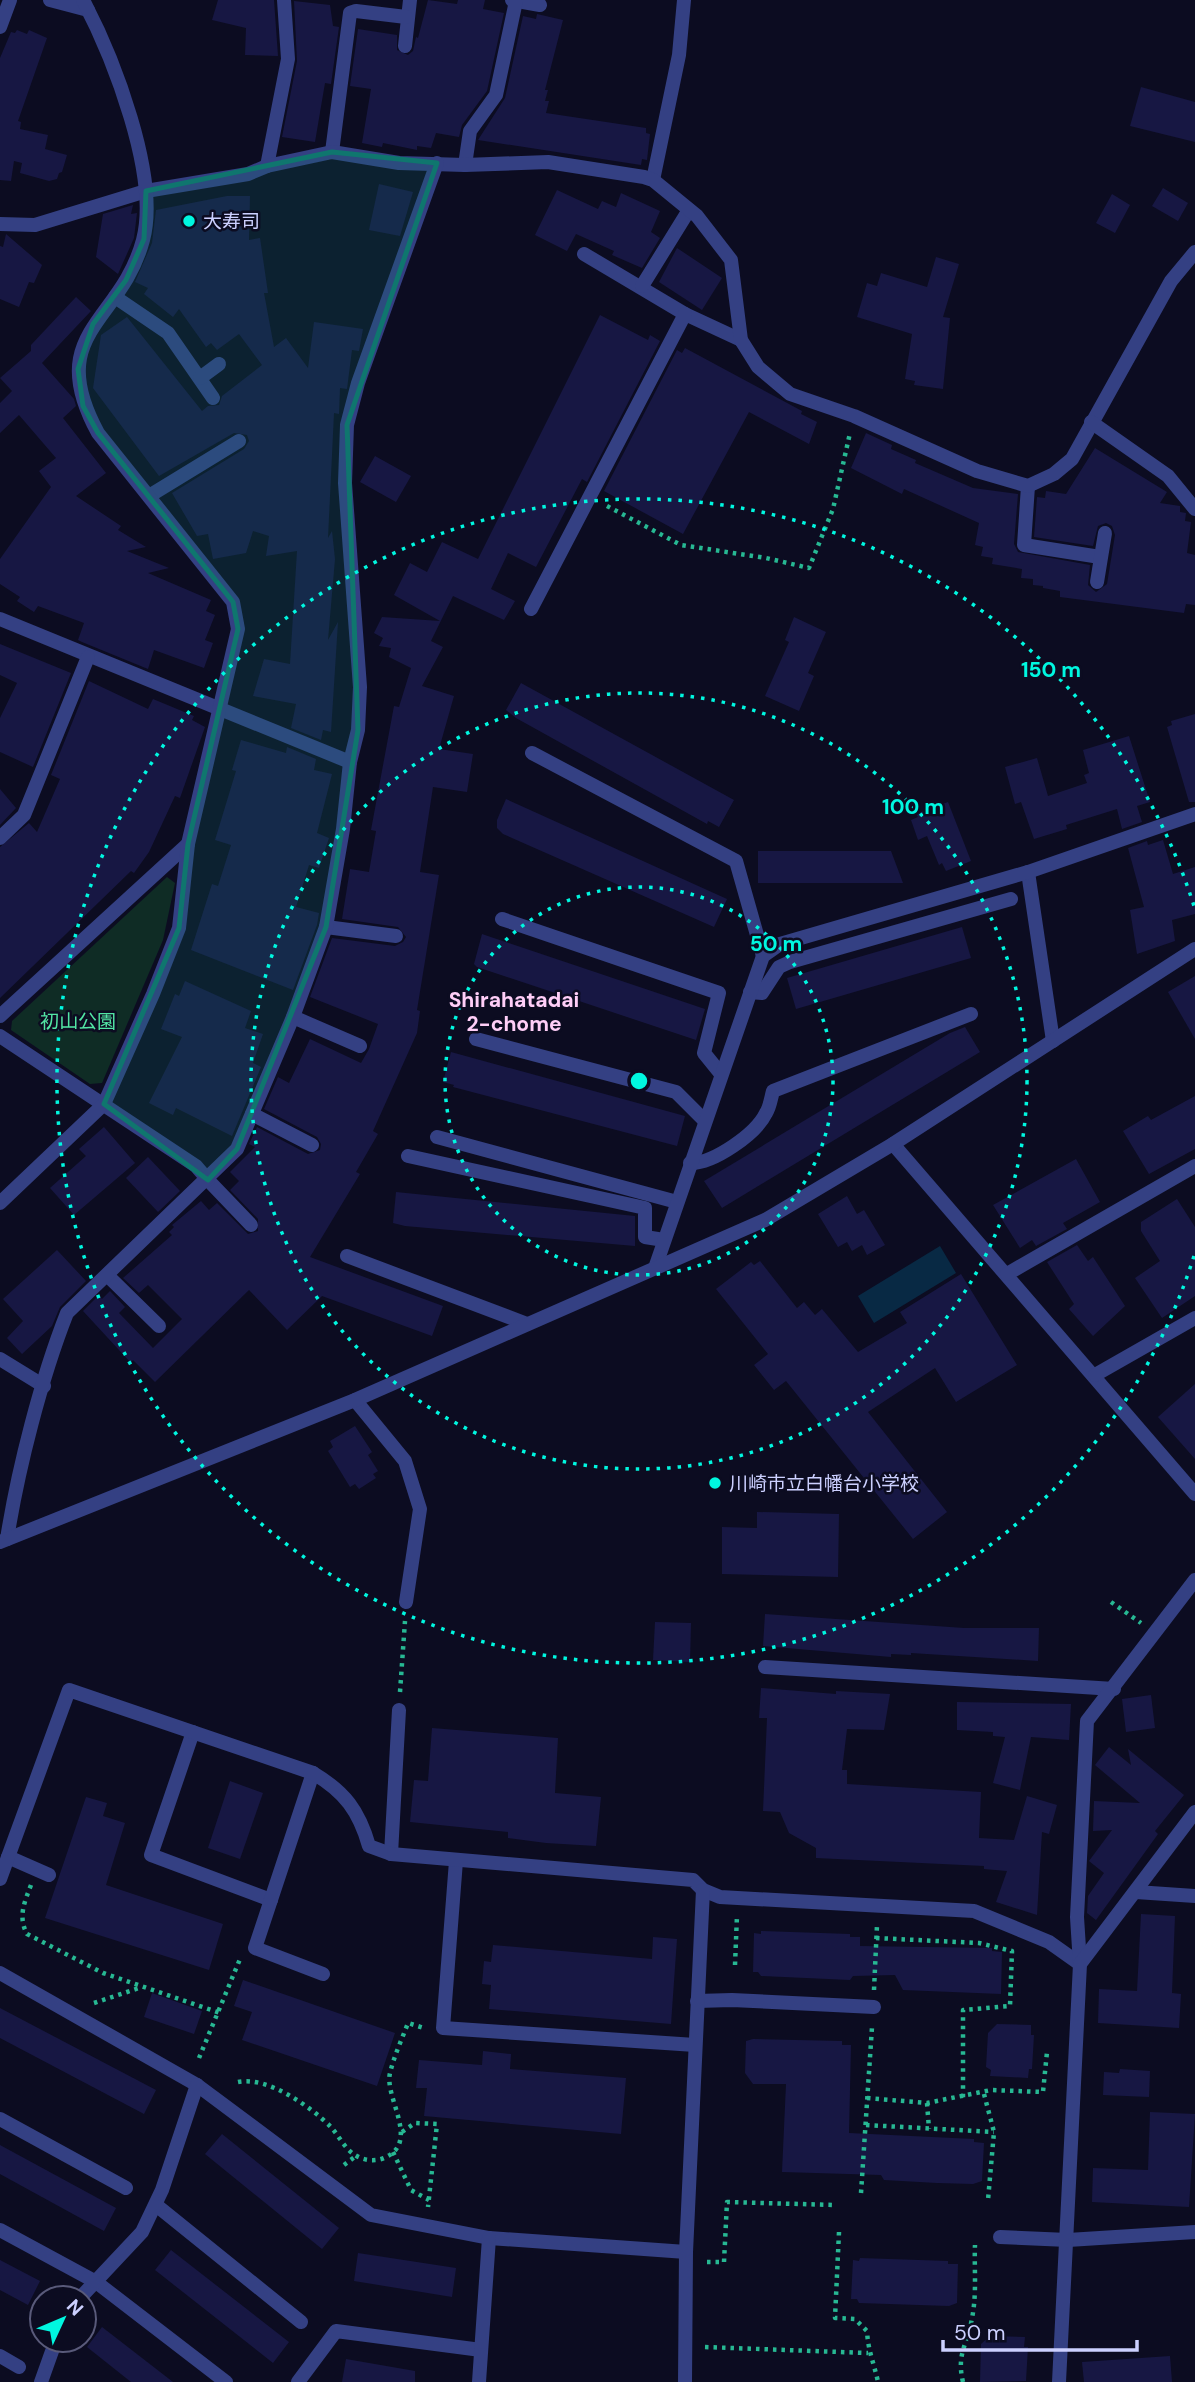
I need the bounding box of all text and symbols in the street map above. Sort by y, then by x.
place label: 大寿司 [203,209,260,234]
marker: 大寿司 [181,213,197,229]
text: 150 m [1021,656,1081,684]
text: 100 m [882,793,944,821]
text: 50 m [750,930,802,958]
district label: Shirahatadai 2-chome [449,986,579,1038]
park label: 初山公園 [40,1009,116,1034]
centre of rings [627,1069,651,1093]
place label: 川崎市立白幡台小学校 [729,1471,919,1496]
marker: 川崎市立白幡台小学校 [707,1475,723,1491]
north arrow [28,2284,98,2354]
text: N [61,2294,89,2321]
scale bar [943,2308,1137,2352]
text: 50 m [954,2319,1005,2347]

